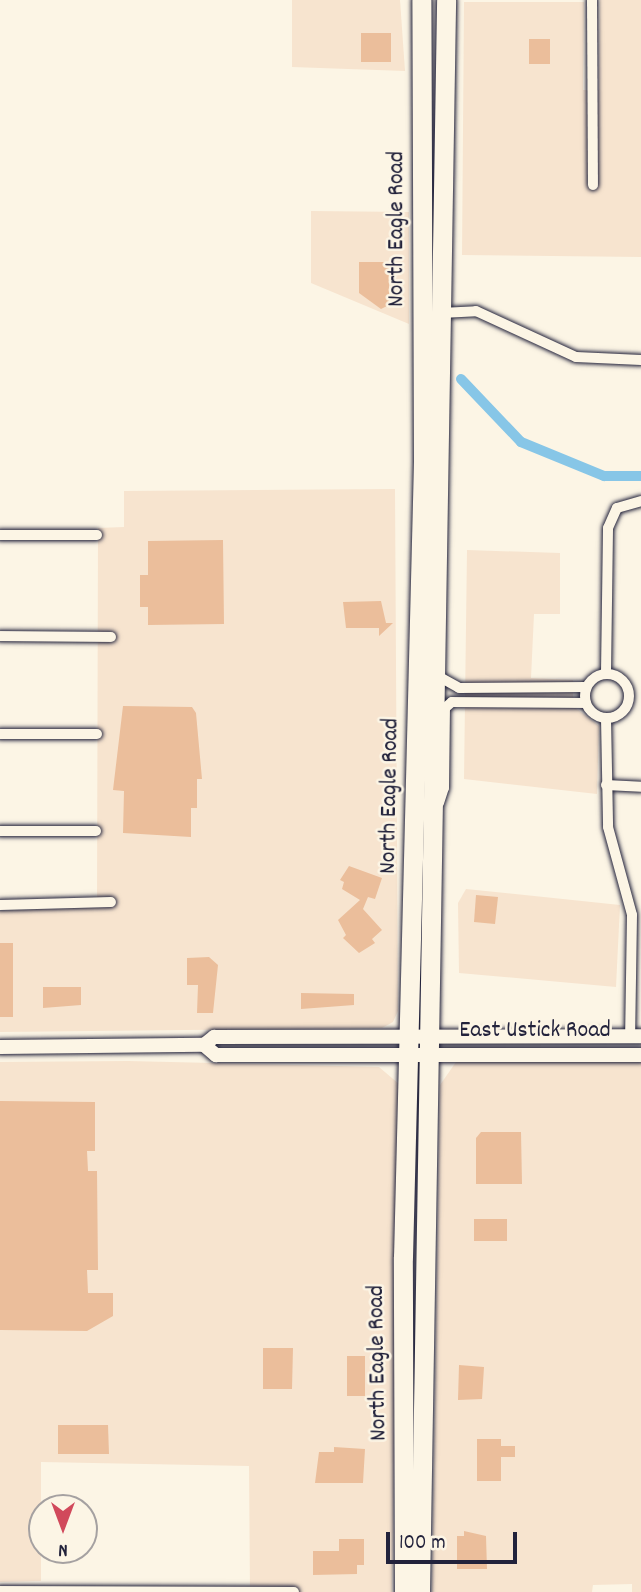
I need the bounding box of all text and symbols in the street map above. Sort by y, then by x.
street label: North Eagle Road [384,151,412,307]
street label: North Eagle Road [375,718,407,874]
street label: East Ustick Road [459,1018,611,1046]
street label: North Eagle Road [363,1285,395,1441]
north arrow [28,1494,98,1564]
scale bar [389,1518,520,1562]
text: 100 m [399,1529,446,1559]
text: N [58,1535,68,1562]

